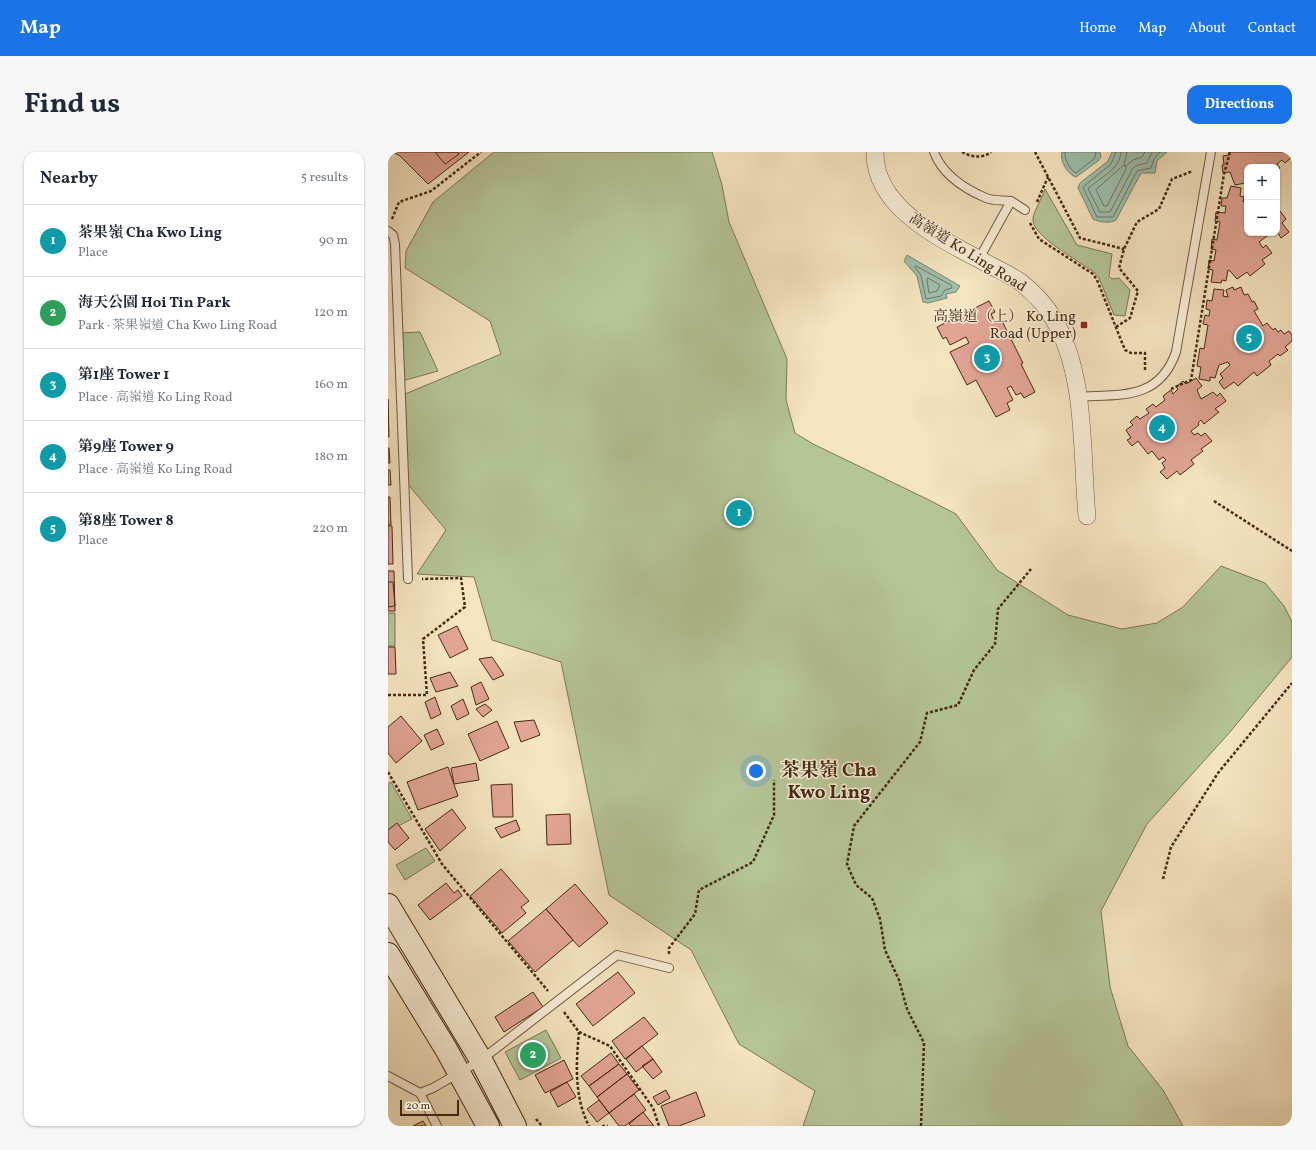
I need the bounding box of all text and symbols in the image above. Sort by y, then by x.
text: Map [20,15,61,41]
text: Home [1079,19,1116,38]
text: Map [1138,19,1166,38]
text: About [1188,19,1226,38]
text: Contact [1248,19,1296,38]
text: Find us [24,85,120,124]
button: Directions [1187,85,1292,124]
map controls [1244,164,1280,236]
button: + [1244,164,1280,200]
text: Nearby [40,167,98,190]
text: 5 results [301,169,348,187]
button: − [1244,200,1280,236]
street label: 高嶺道 Ko Ling Road [904,209,1030,298]
text: 茶果嶺 Cha Kwo Ling [78,223,222,244]
text: 1 [50,232,56,250]
text: 90 m [319,232,348,250]
text: Place [78,244,108,262]
text: 海天公園 Hoi Tin Park [78,293,231,314]
text: 2 [50,304,56,322]
text: 120 m [314,304,348,322]
place label: 高嶺道（上） Ko Ling Road (Upper) [933,307,1076,345]
text: Park · 茶果嶺道 Cha Kwo Ling Road [78,317,277,335]
marker: 高嶺道（上） Ko Ling Road (Upper) [1079,320,1089,330]
pin: 5 [1236,323,1262,353]
pin: 3 [974,343,1000,373]
text: 第1座 Tower 1 [78,365,169,386]
text: 3 [50,376,56,394]
text: 160 m [314,376,348,394]
text: Place · 高嶺道 Ko Ling Road [78,389,233,407]
pin: 4 [1149,413,1175,443]
text: 第9座 Tower 9 [78,437,174,458]
text: 4 [49,448,57,466]
text: 180 m [314,448,348,466]
text: Place · 高嶺道 Ko Ling Road [78,461,233,479]
pin: 1 [726,498,752,528]
text: 第8座 Tower 8 [78,511,174,532]
text: 5 [50,520,56,538]
text: 220 m [312,520,348,538]
text: Place [78,532,108,550]
district label: 茶果嶺 Cha Kwo Ling [781,758,877,806]
your location [746,761,766,781]
pin: 2 [520,1040,546,1070]
scale bar [400,1098,459,1117]
text: 20 m [406,1099,430,1114]

